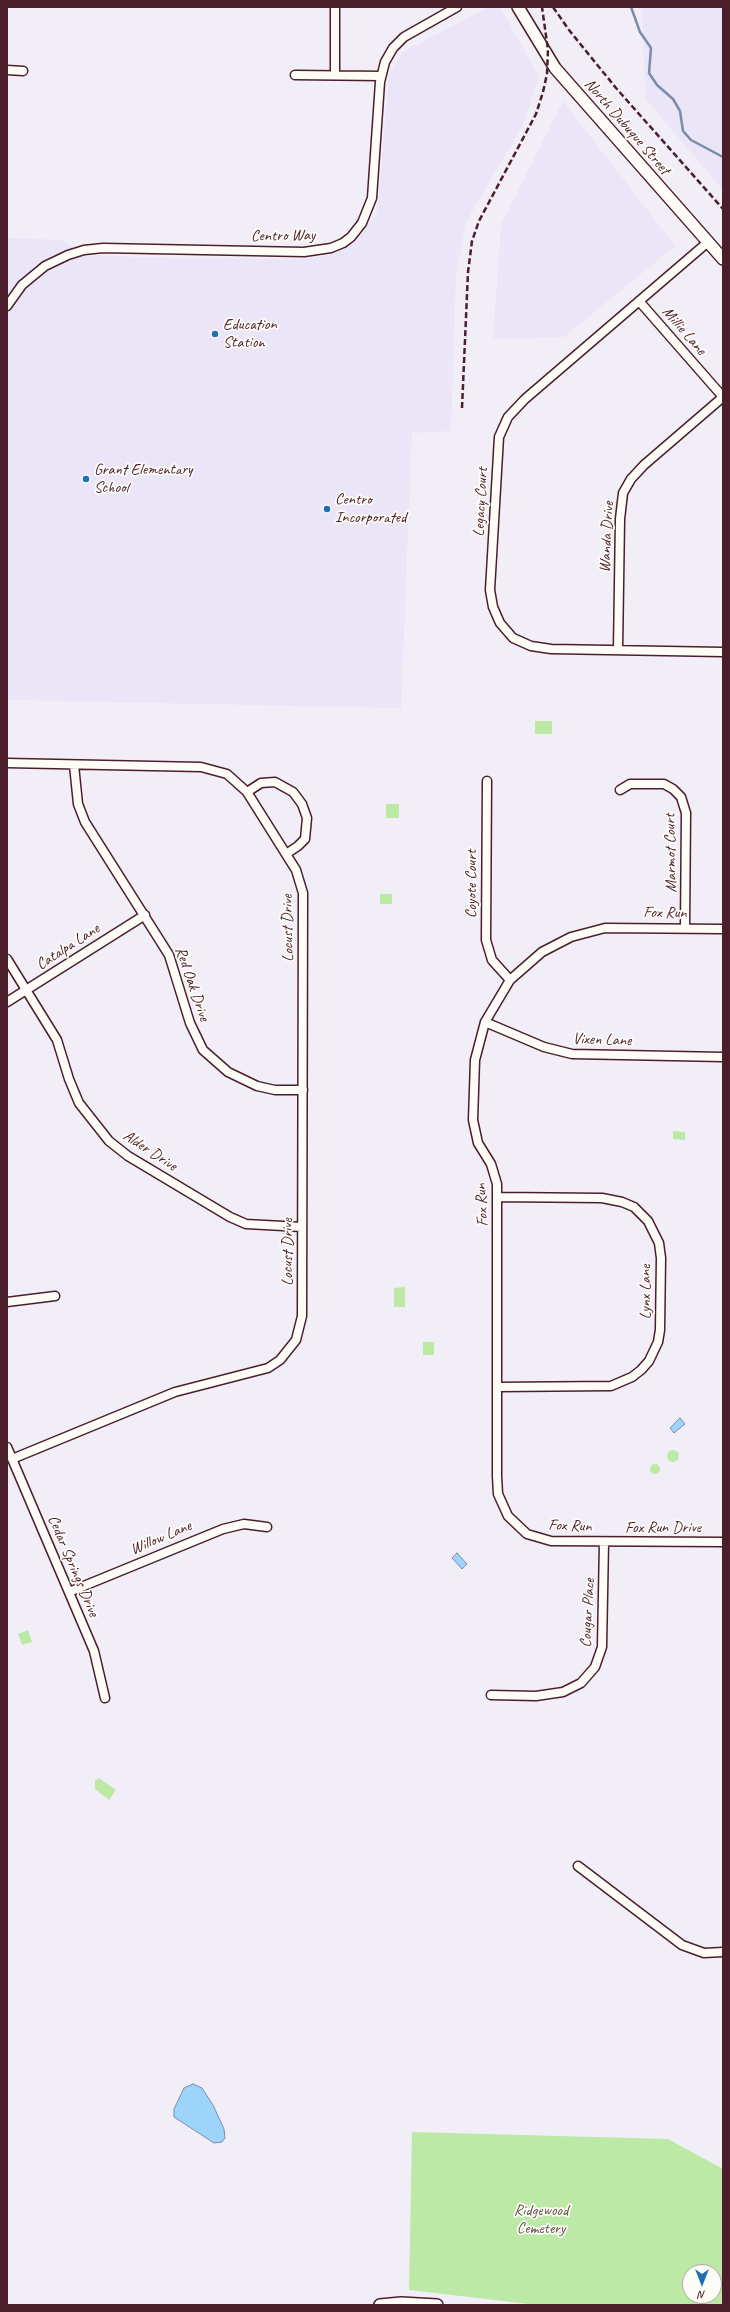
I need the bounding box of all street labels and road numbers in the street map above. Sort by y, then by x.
street label: North Dubuque Street [580,75,674,179]
street label: Centro Way [251,226,315,246]
street label: Millie Lane [658,303,710,359]
street label: Legacy Court [470,467,492,537]
street label: Wanda Drive [596,501,618,573]
street label: Marmot Court [661,813,681,893]
street label: Coyote Court [462,850,482,918]
street label: Locust Drive [278,894,298,962]
street label: Fox Run [643,903,687,923]
street label: Catalpa Lane [33,919,103,975]
street label: Red Oak Drive [170,944,214,1024]
street label: Vixen Lane [572,1029,632,1051]
street label: Alder Drive [119,1126,181,1176]
street label: Fox Run [471,1183,493,1227]
street label: Locust Drive [278,1218,298,1286]
street label: Lynx Lane [636,1265,656,1319]
street label: Cedar Springs Drive [43,1512,103,1620]
street label: Fox Run [548,1516,592,1536]
street label: Willow Lane [128,1517,194,1559]
street label: Fox Run Drive [625,1518,701,1538]
street label: Cougar Place [577,1578,599,1648]

